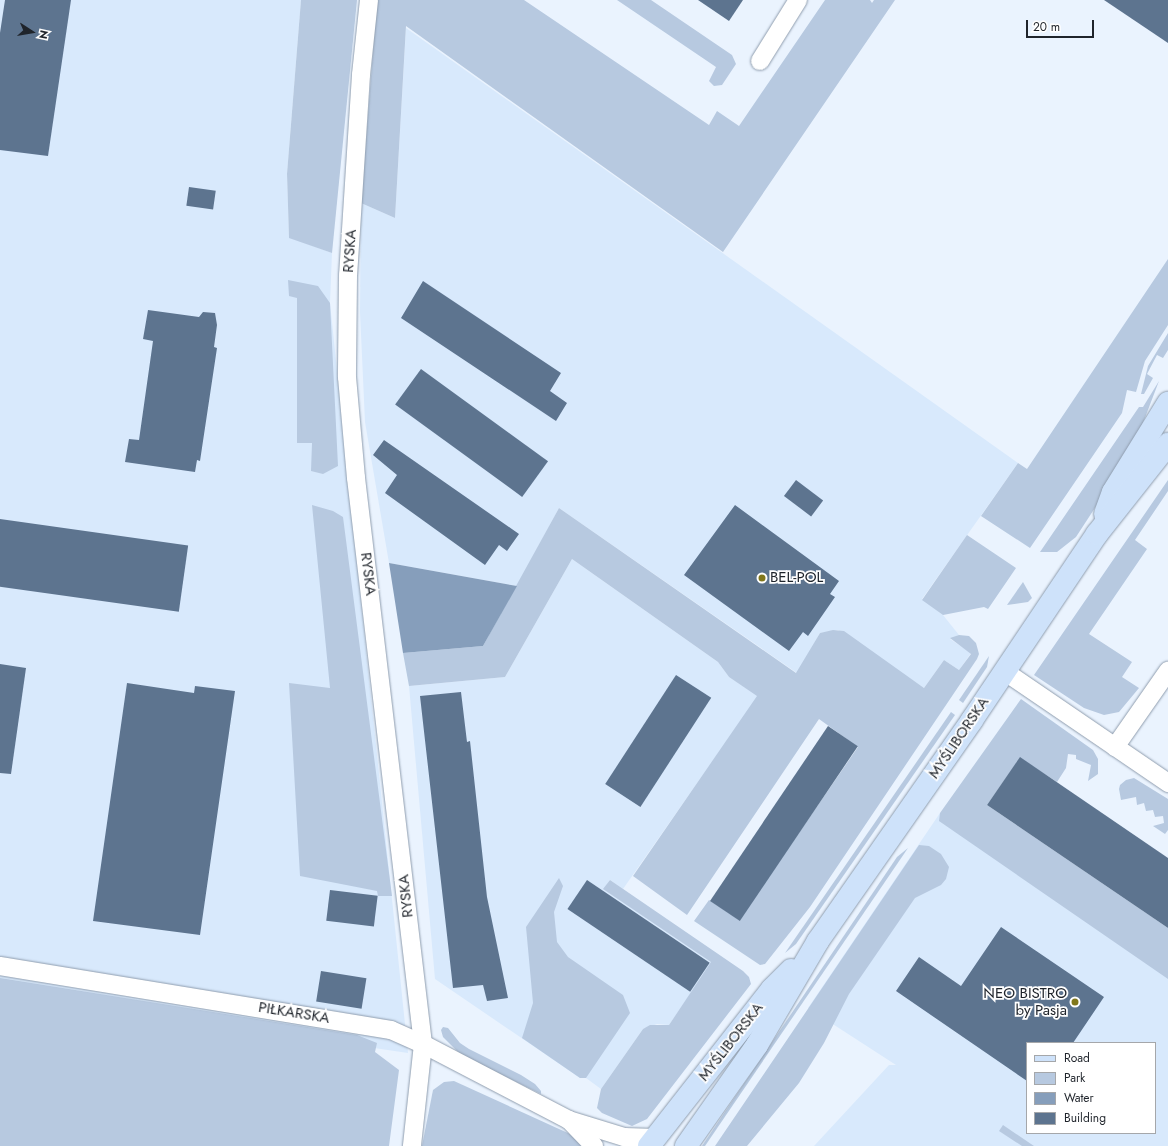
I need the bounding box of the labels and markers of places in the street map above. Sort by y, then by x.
place label: BEL-POL [770,569,823,587]
marker: BEL-POL [757,573,767,583]
place label: NEO BISTRO by Pasja [983,984,1067,1019]
marker: NEO BISTRO by Pasja [1070,997,1080,1007]

